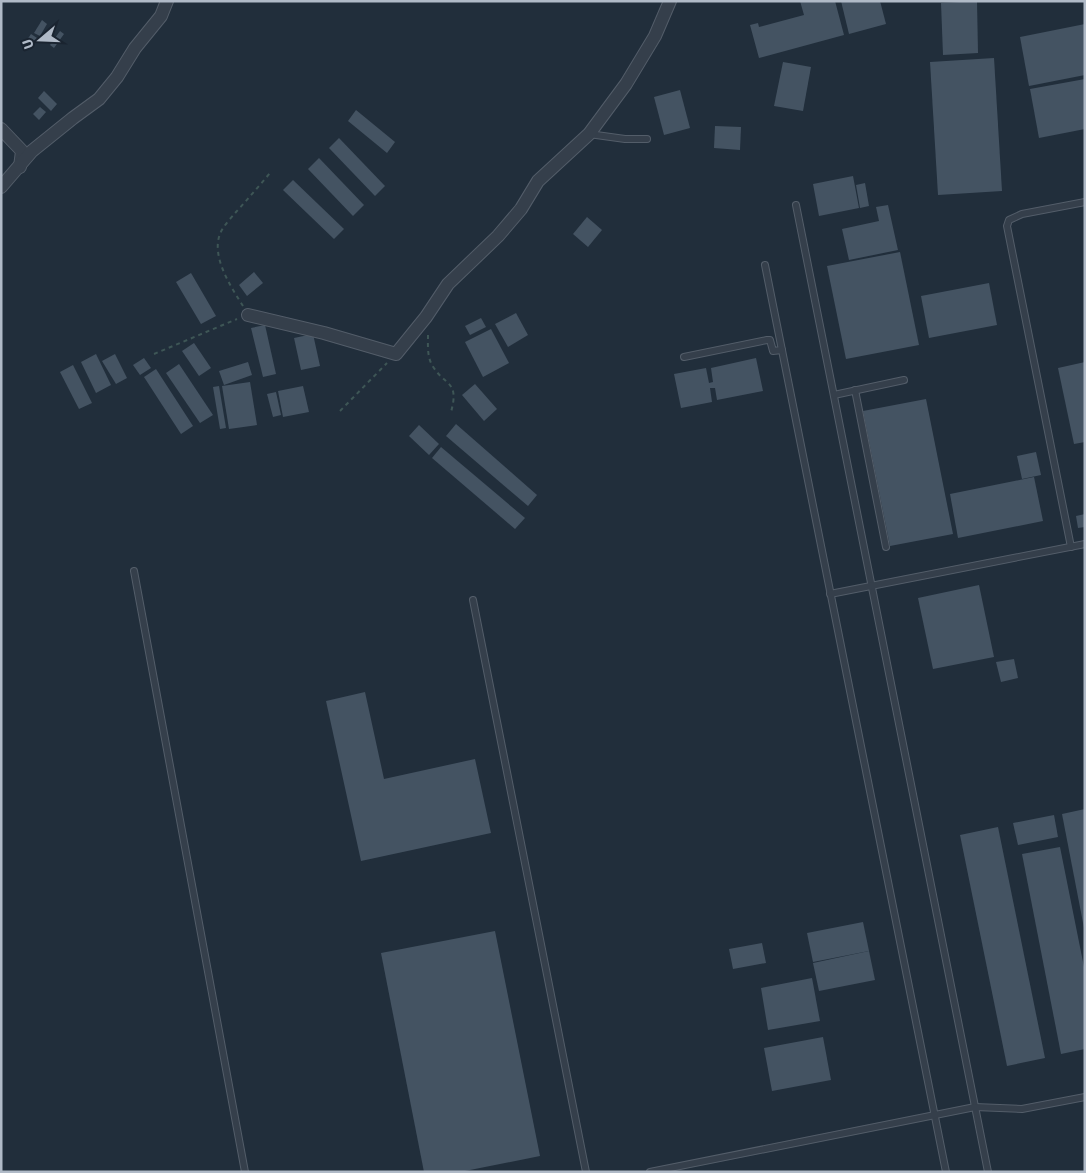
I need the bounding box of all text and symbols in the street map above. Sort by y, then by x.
north arrow [15,15,65,65]
text: U [19,37,38,51]

